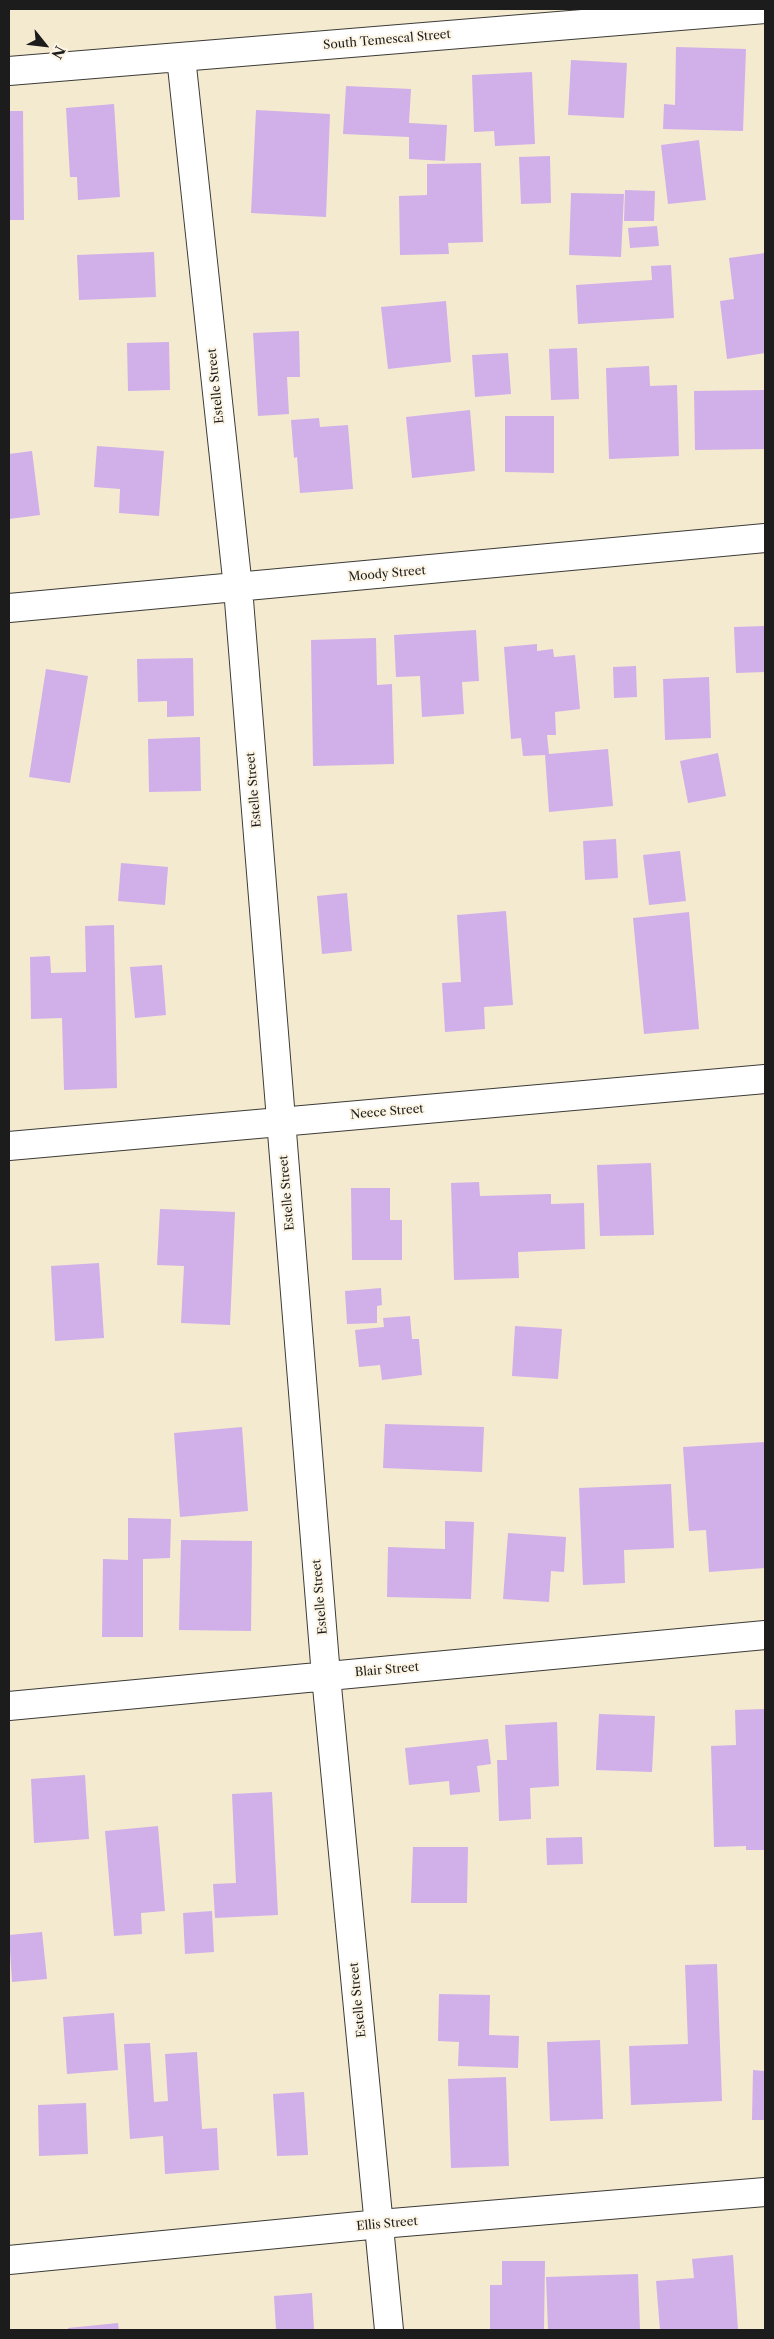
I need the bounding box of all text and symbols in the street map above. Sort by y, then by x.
north arrow [20,20,70,70]
street label: South Temescal Street [323,27,451,53]
text: N [47,43,69,62]
street label: Estelle Street [205,348,227,424]
street label: Moody Street [348,563,426,585]
street label: Estelle Street [244,752,264,828]
street label: Neece Street [350,1102,424,1122]
street label: Estelle Street [277,1155,297,1231]
street label: Estelle Street [310,1559,330,1635]
street label: Blair Street [354,1660,420,1680]
street label: Estelle Street [347,1962,369,2038]
street label: Ellis Street [356,2214,418,2234]

